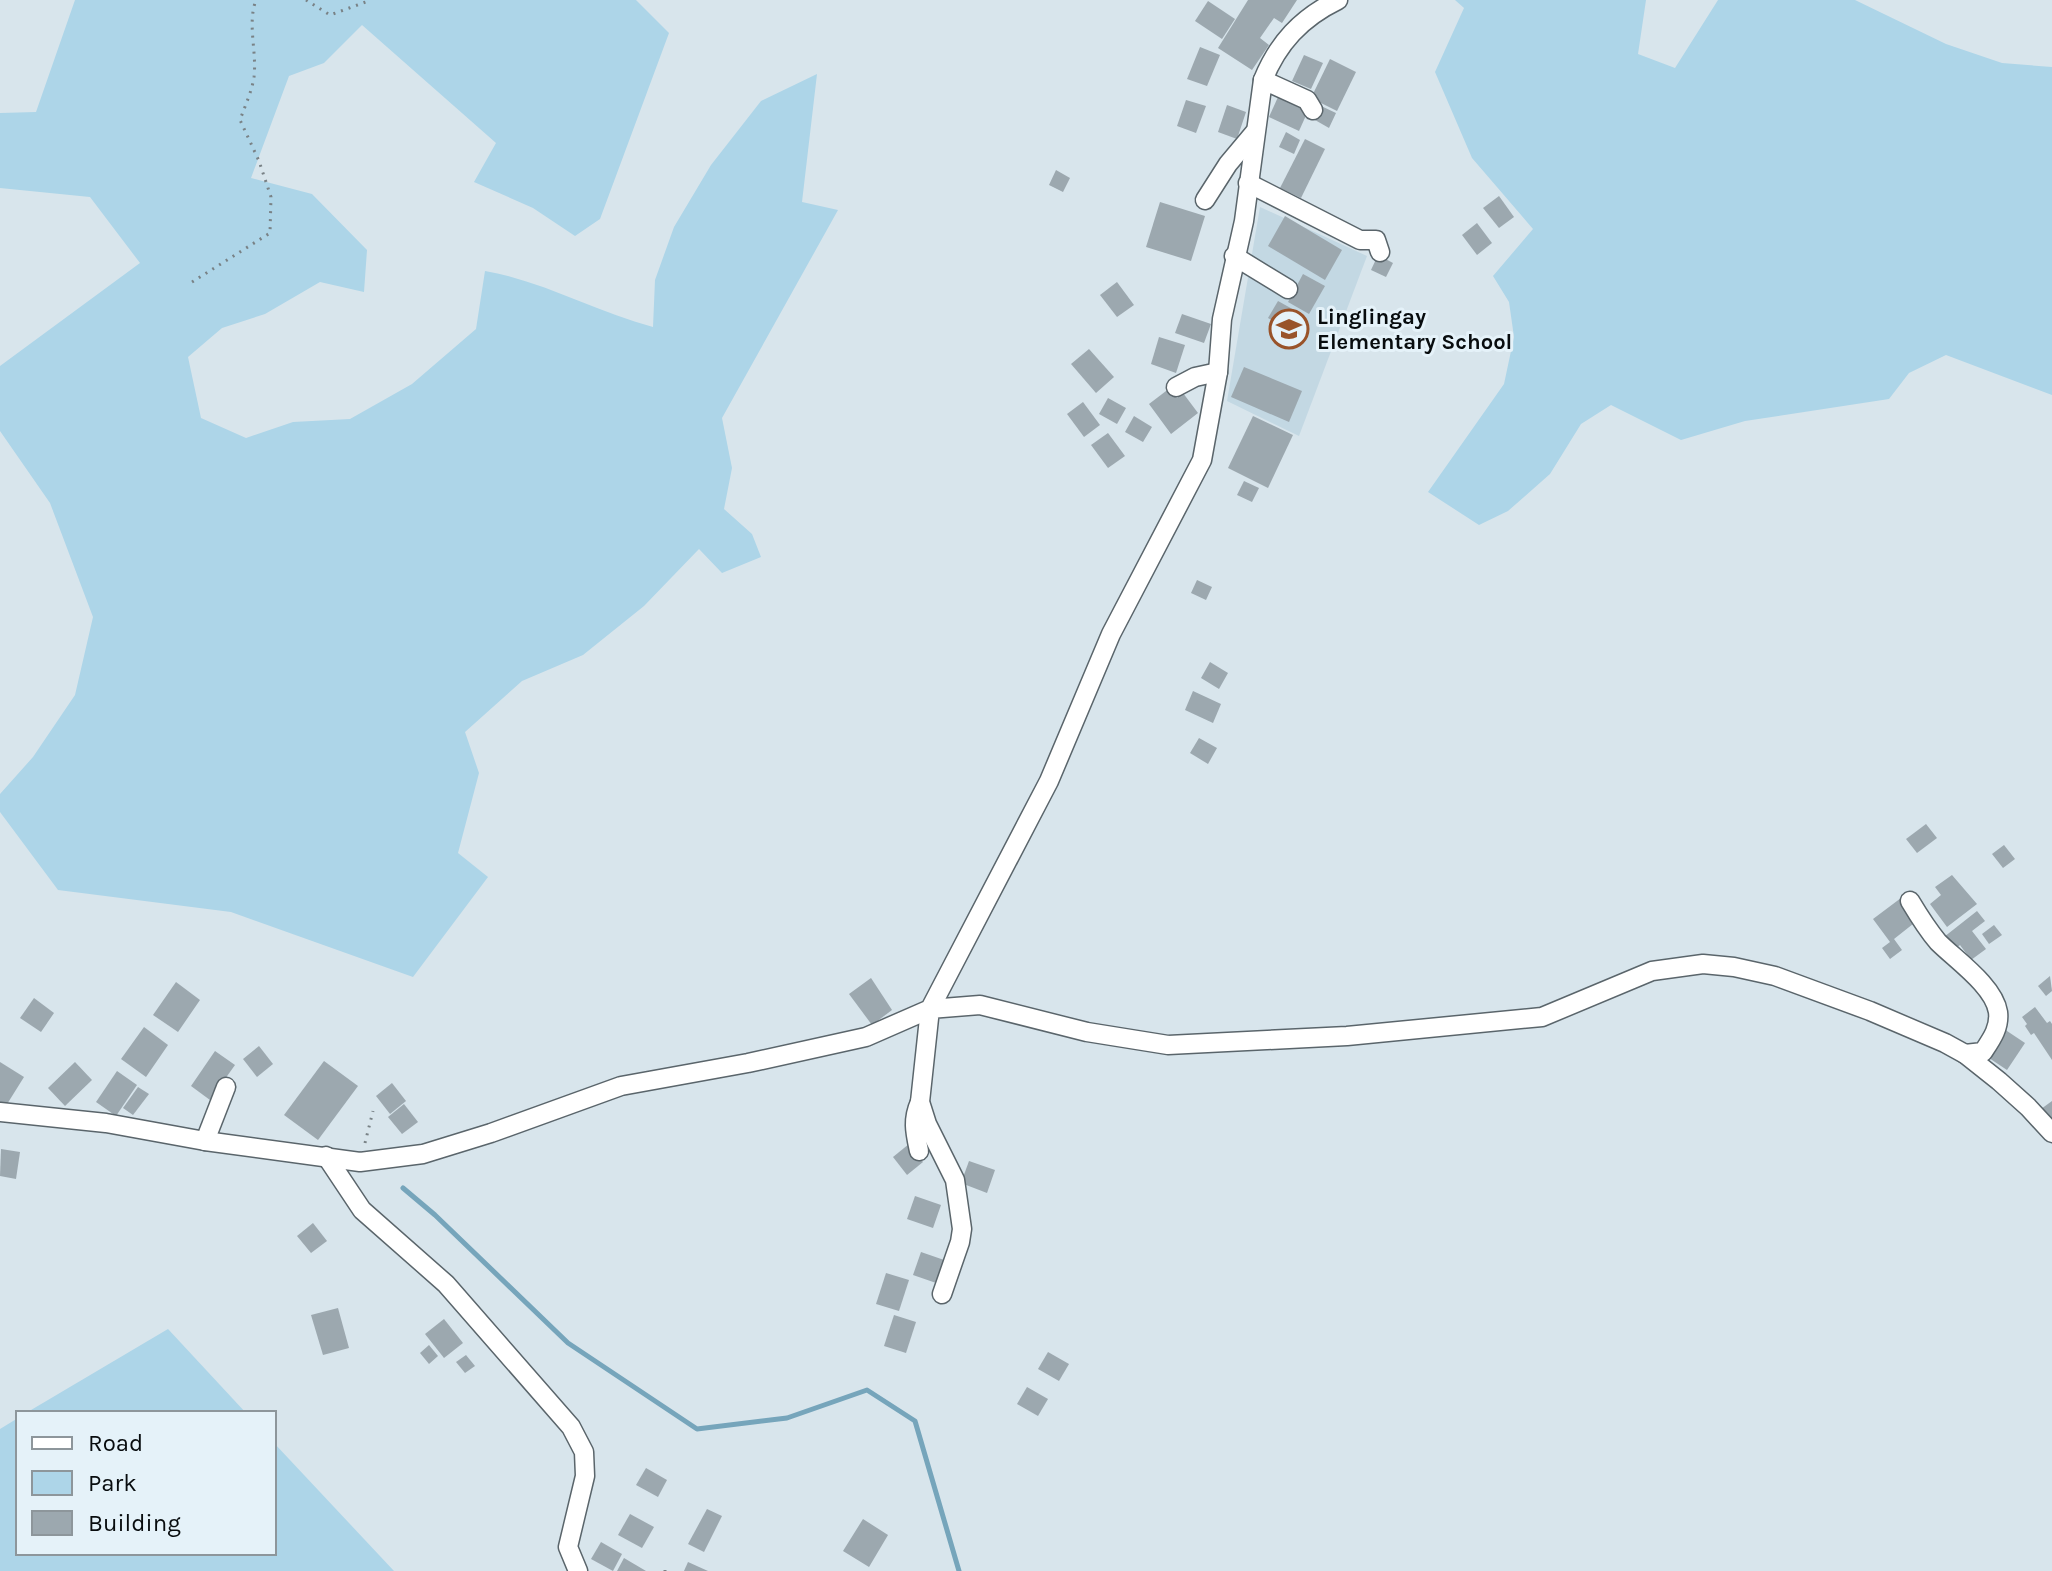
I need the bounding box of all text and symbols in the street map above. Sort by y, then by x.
place label: Linglingay Elementary School [1317,304,1512,355]
school or university icon: Linglingay Elementary School [1268,308,1310,350]
legend [16,1411,276,1555]
text: Road [88,1429,143,1457]
text: Park [88,1469,137,1497]
text: Building [88,1509,181,1537]

